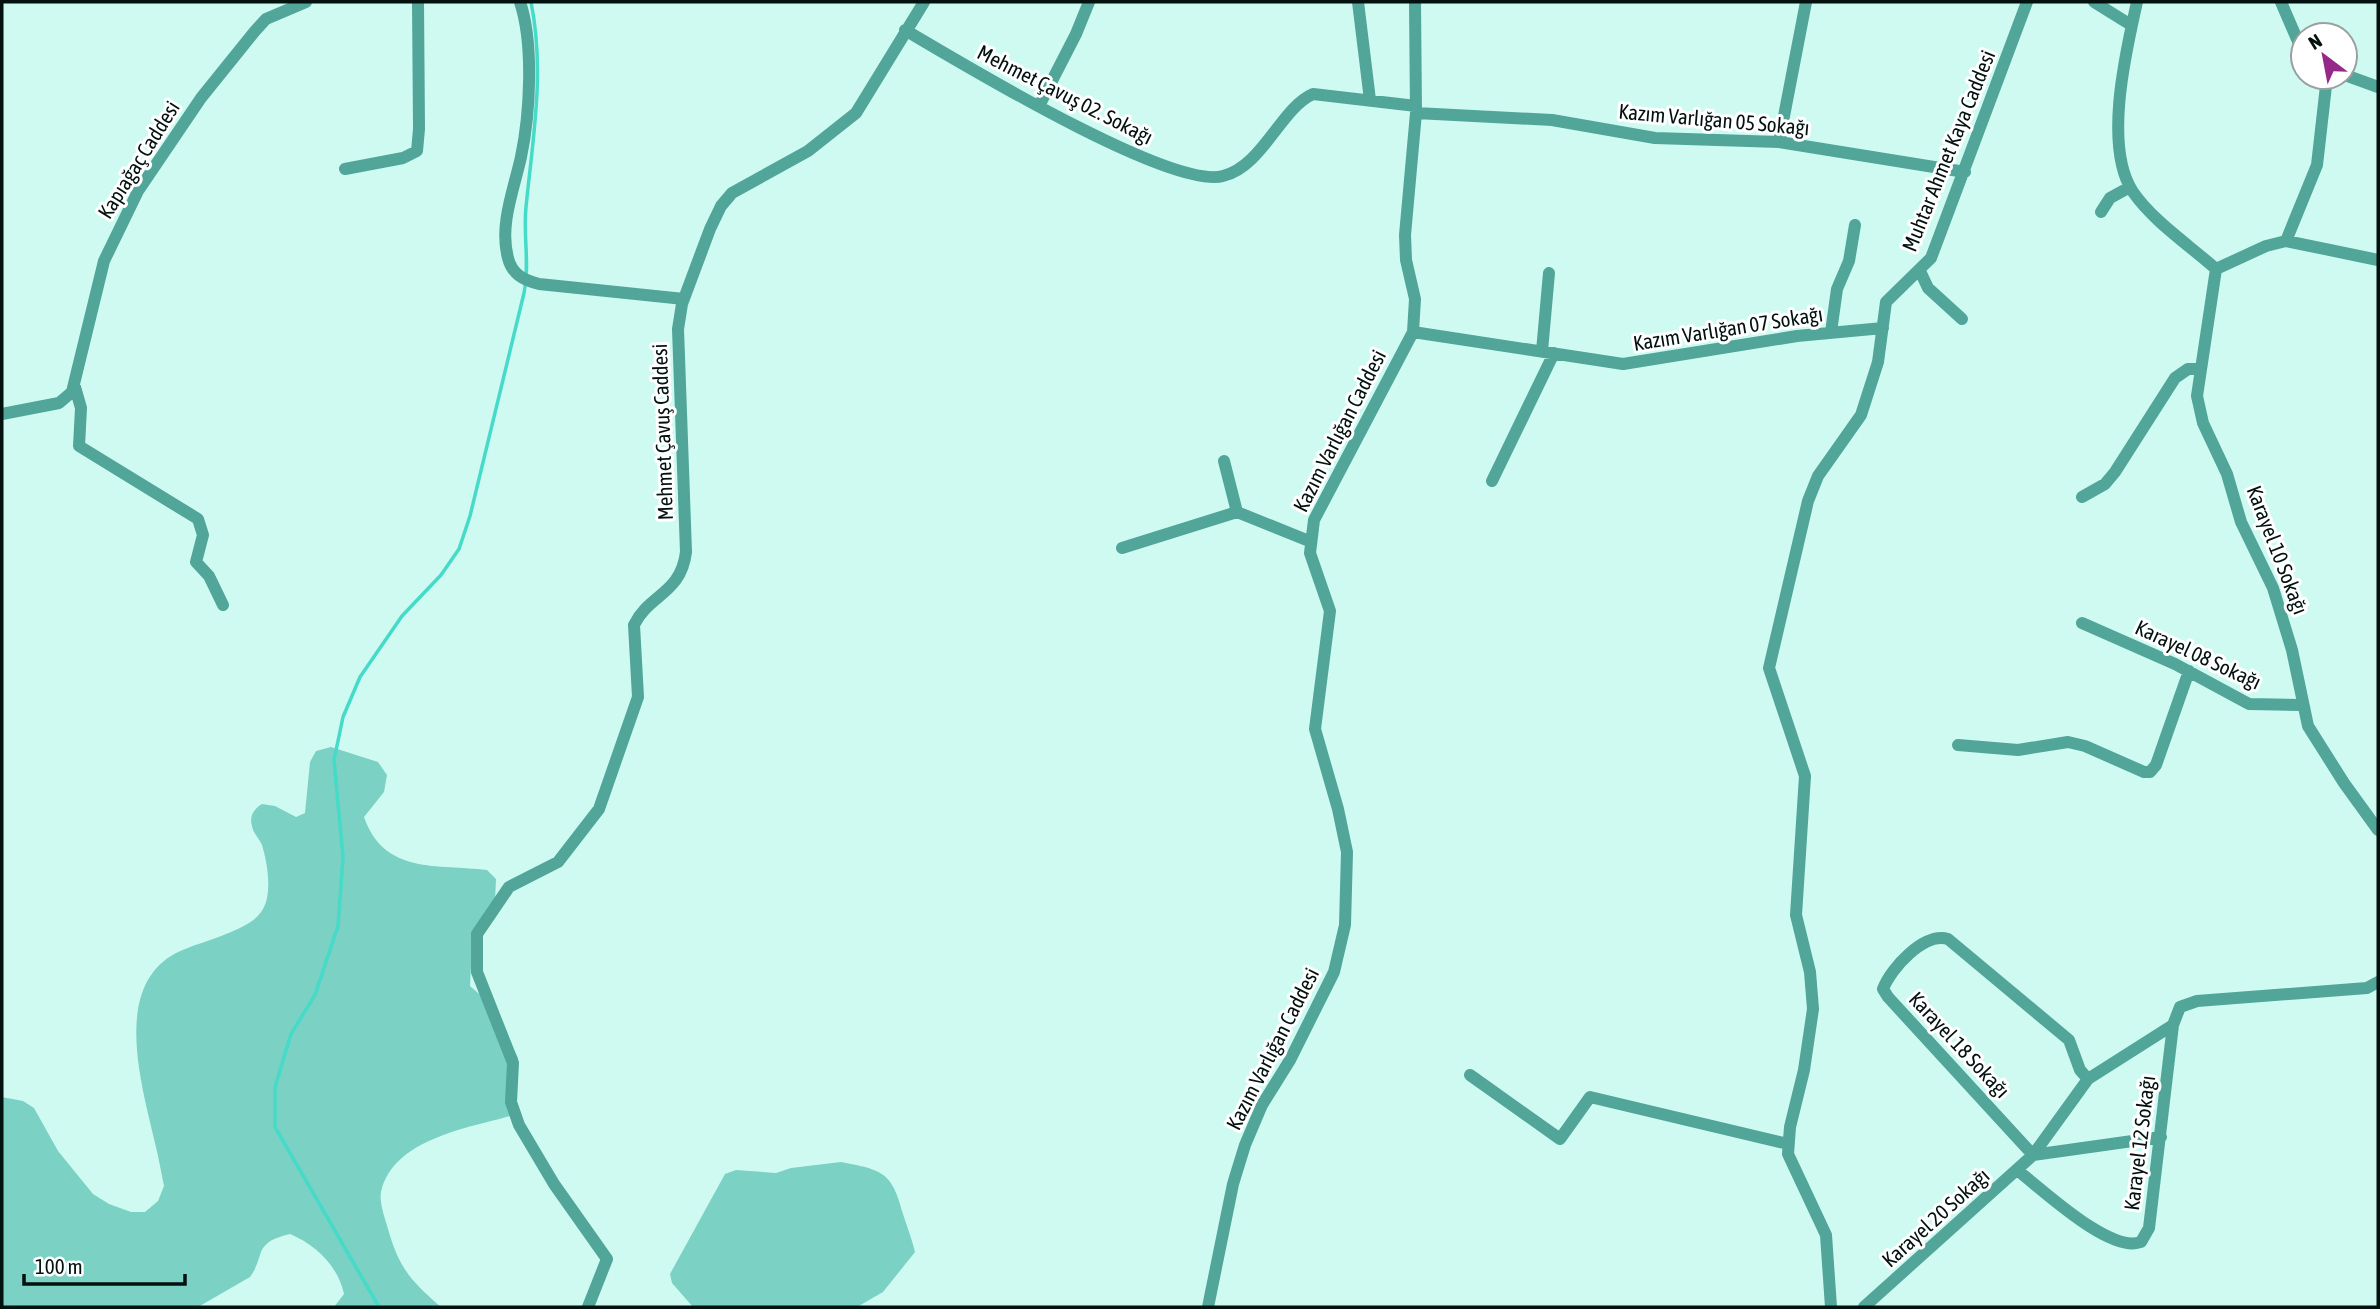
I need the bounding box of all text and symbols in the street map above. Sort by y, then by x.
north arrow [2289,21,2359,91]
text: N [2304,29,2326,54]
street label: Mehmet Çavuş 02. Sokağı [974,39,1157,149]
street label: Muhtar Ahmet Kaya Caddesi [1897,46,1999,255]
street label: Kapıağaç Caddesi [92,96,184,223]
street label: Kazım Varlığan 05 Sokağı [1618,99,1811,139]
street label: Kazım Varlığan 07 Sokağı [1631,301,1824,355]
street label: Mehmet Çavuş Caddesi [647,343,677,521]
street label: Kazım Varlığan Caddesi [1288,346,1390,515]
street label: Karayel 10 Sokağı [2242,482,2313,617]
street label: Karayel 08 Sokağı [2132,615,2265,694]
street label: Kazım Varlığan Caddesi [1221,964,1323,1133]
street label: Karayel 18 Sokağı [1905,986,2015,1102]
street label: Karayel 12 Sokağı [2119,1074,2159,1212]
street label: Karayel 20 Sokağı [1877,1163,1994,1272]
scale bar [24,1242,186,1286]
text: 100 m [35,1254,83,1278]

